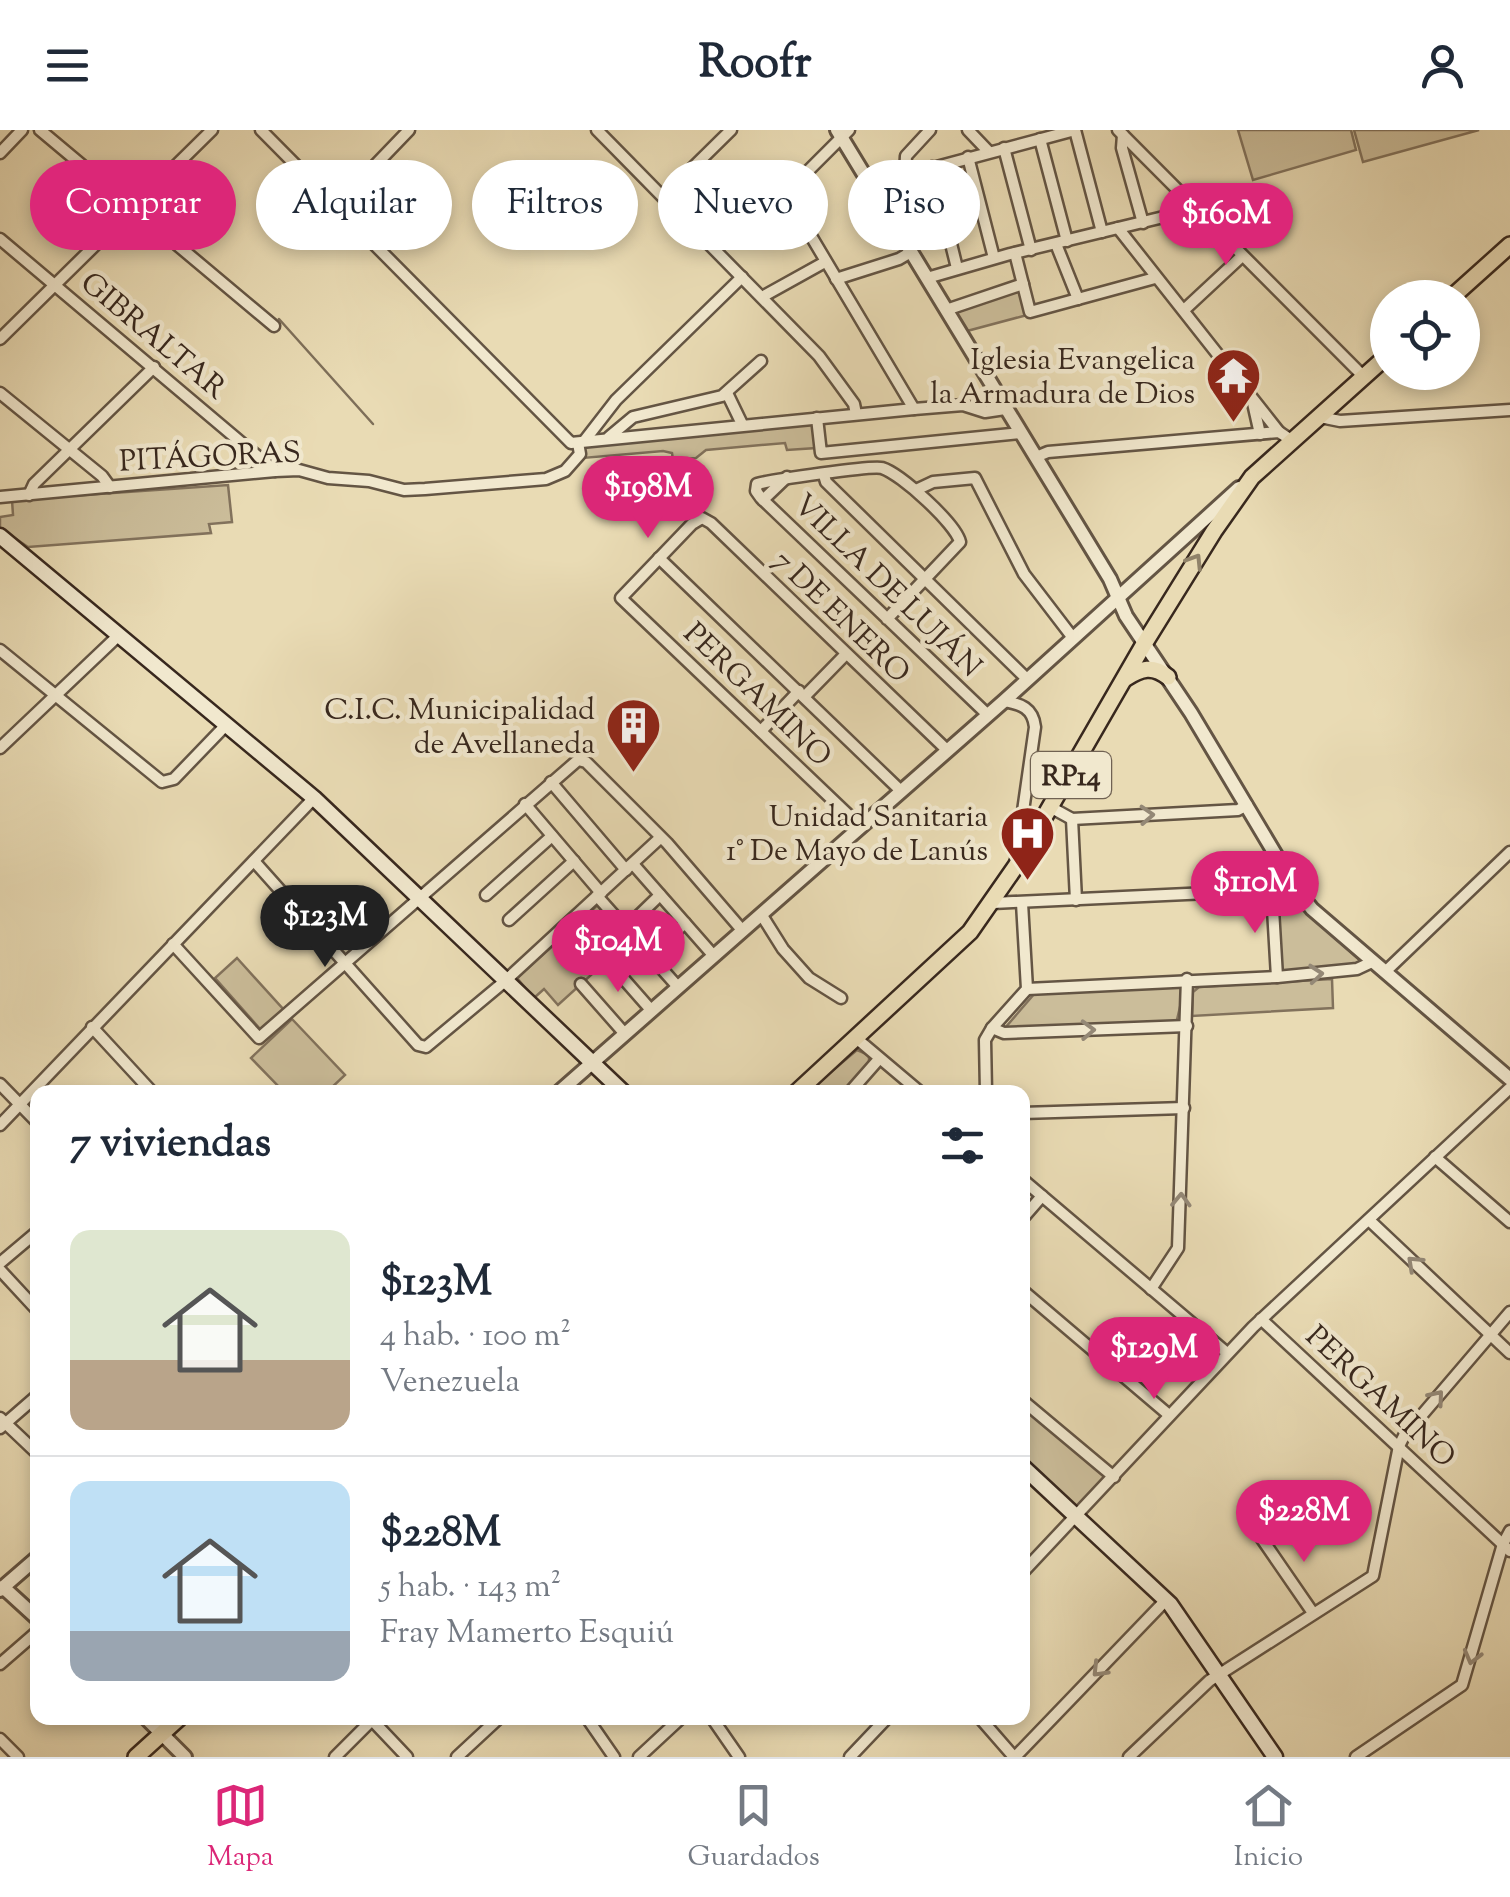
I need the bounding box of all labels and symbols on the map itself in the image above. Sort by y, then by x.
pin: $160M [1156,183,1296,268]
street label: GIBRALTAR [70,263,235,411]
place label: Iglesia Evangelica la Armadura de Dios [930,340,1195,417]
temple icon: Iglesia Evangelica la Armadura de Dios [1204,346,1264,425]
street label: PITÁGORAS [118,432,302,485]
pin: $198M [578,456,718,541]
street label: VILLA DE LUJÁN [782,485,990,688]
street label: 7 DE ENERO [762,541,919,694]
one-way arrow [1183,554,1202,572]
street label: PERGAMINO [672,614,840,778]
place label: C.I.C. Municipalidad de Avellaneda [324,690,595,767]
building icon: C.I.C. Municipalidad de Avellaneda [604,696,664,775]
road number: RP14 [1031,752,1111,798]
place label: Unidad Sanitaria 1° De Mayo de Lanús [726,797,988,874]
hospital icon: Unidad Sanitaria 1° De Mayo de Lanús [997,803,1057,882]
one-way arrow [1139,805,1155,826]
pin: $110M [1185,851,1325,936]
pin: $123M [255,885,395,970]
pin: $104M [548,910,688,995]
one-way arrow [1308,963,1324,985]
one-way arrow [1080,1020,1096,1041]
one-way arrow [1170,1191,1191,1207]
one-way arrow [1407,1257,1426,1275]
pin: $129M [1084,1317,1224,1402]
street label: PERGAMINO [1295,1317,1464,1479]
one-way arrow [1426,1390,1444,1408]
pin: $228M [1234,1480,1374,1565]
one-way arrow [1463,1648,1484,1665]
one-way arrow [1092,1659,1110,1677]

